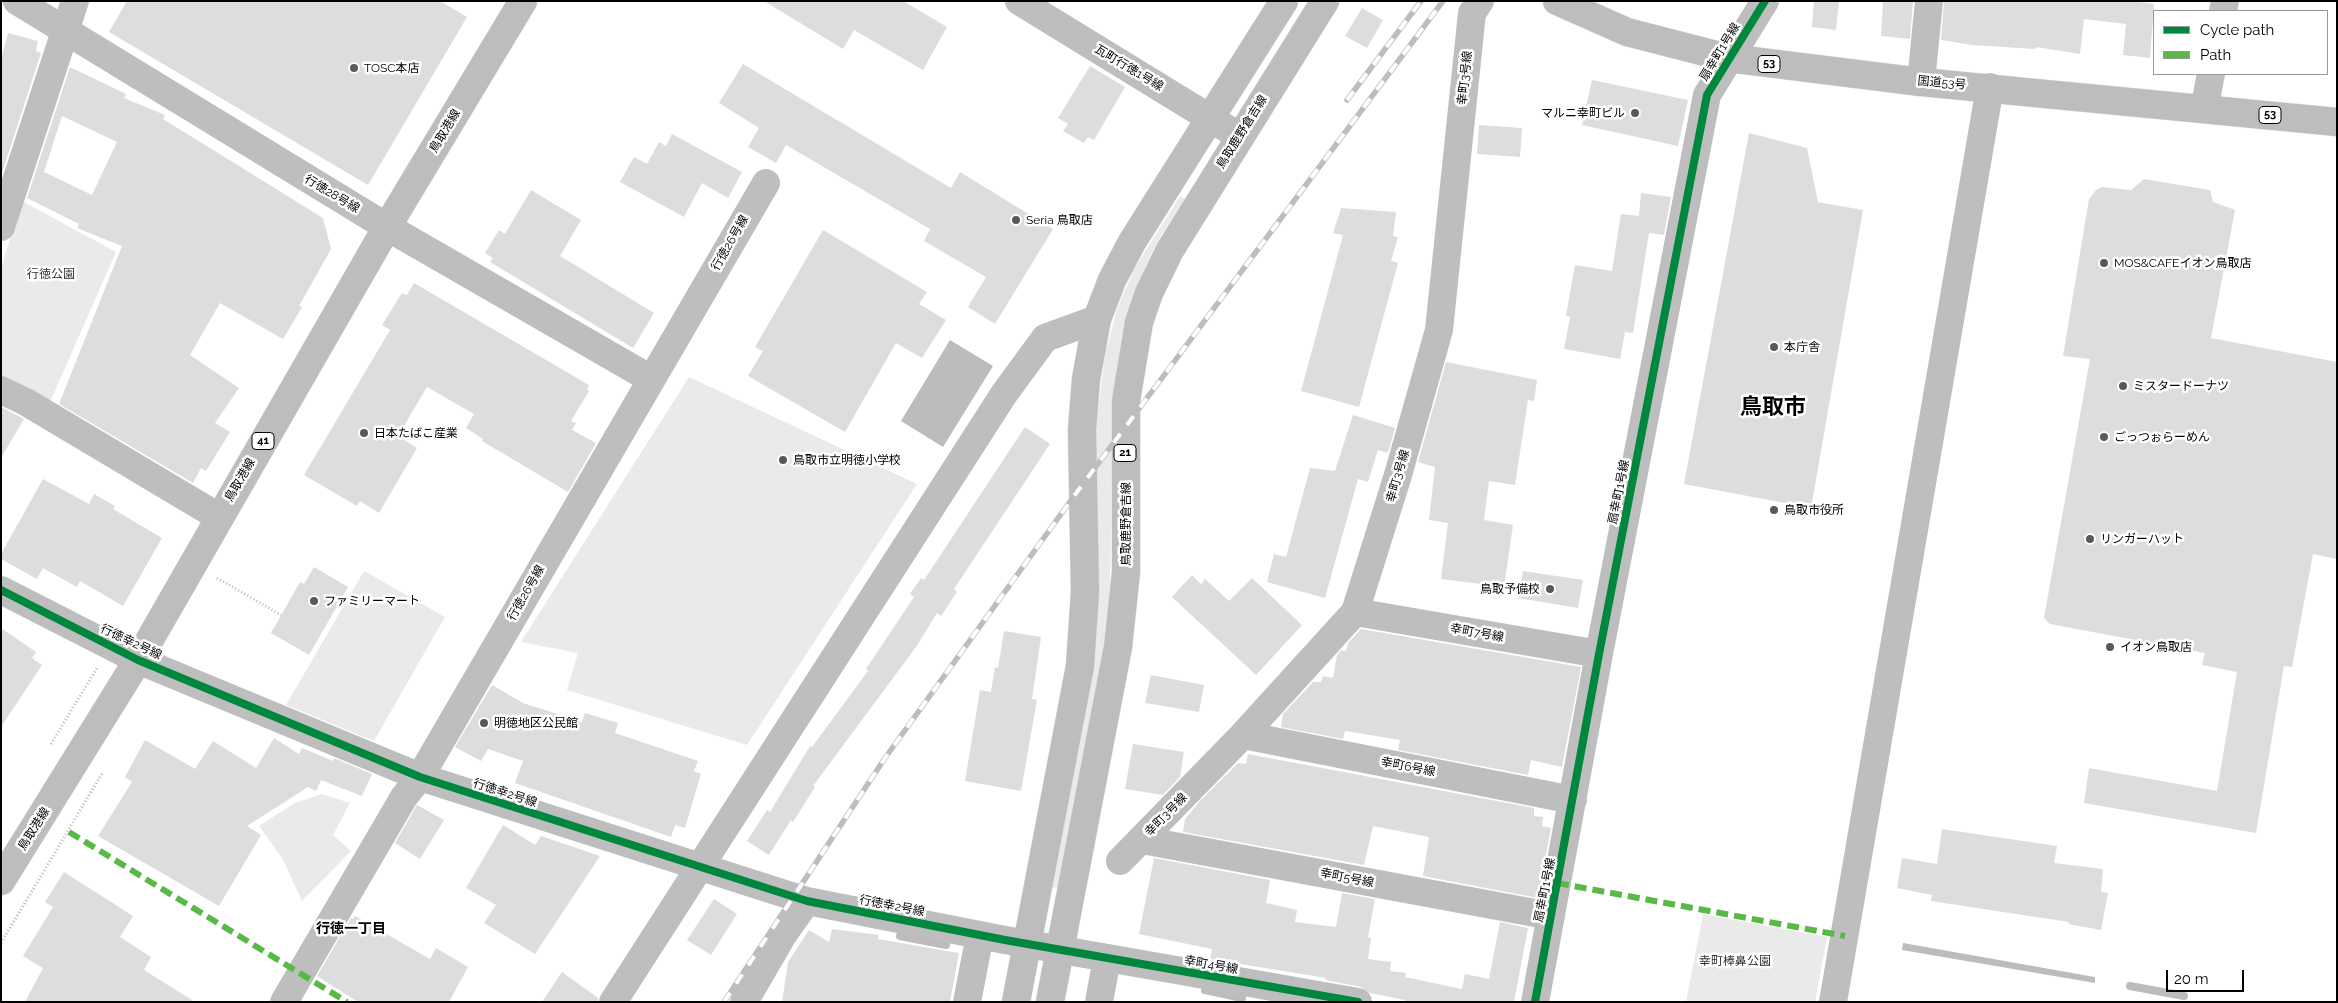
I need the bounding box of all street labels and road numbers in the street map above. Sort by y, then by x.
street label: 扇幸町1号線 [1697,20,1743,84]
street label: 瓦町行徳1号線 [1092,42,1166,94]
street label: 幸町3号線 [1455,50,1475,106]
road number: 53 [1758,56,1780,72]
street label: 国道53号 [1917,74,1967,92]
street label: 鳥取鹿野倉吉線 [1214,93,1270,171]
road number: 53 [2259,106,2281,124]
street label: 鳥取港線 [426,107,464,155]
street label: 行徳28号線 [302,172,362,216]
street label: 行徳26号線 [708,213,752,273]
road number: 41 [252,432,274,450]
road number: 21 [1114,444,1136,462]
street label: 幸町3号線 [1384,448,1412,504]
street label: 鳥取港線 [222,456,258,504]
street label: 扇幸町1号線 [1606,459,1632,525]
street label: 鳥取鹿野倉吉線 [1119,482,1133,566]
street label: 行徳26号線 [504,563,548,623]
street label: 行徳幸2号線 [98,621,164,663]
street label: 幸町7号線 [1449,621,1505,645]
street label: 幸町6号線 [1380,755,1436,779]
street label: 行徳幸2号線 [471,776,539,810]
street label: 幸町3号線 [1142,790,1190,840]
street label: 鳥取港線 [15,805,53,853]
street label: 扇幸町1号線 [1532,857,1558,923]
street label: 幸町5号線 [1319,866,1375,890]
street label: 行徳幸2号線 [858,893,926,919]
street label: 幸町4号線 [1183,953,1239,977]

